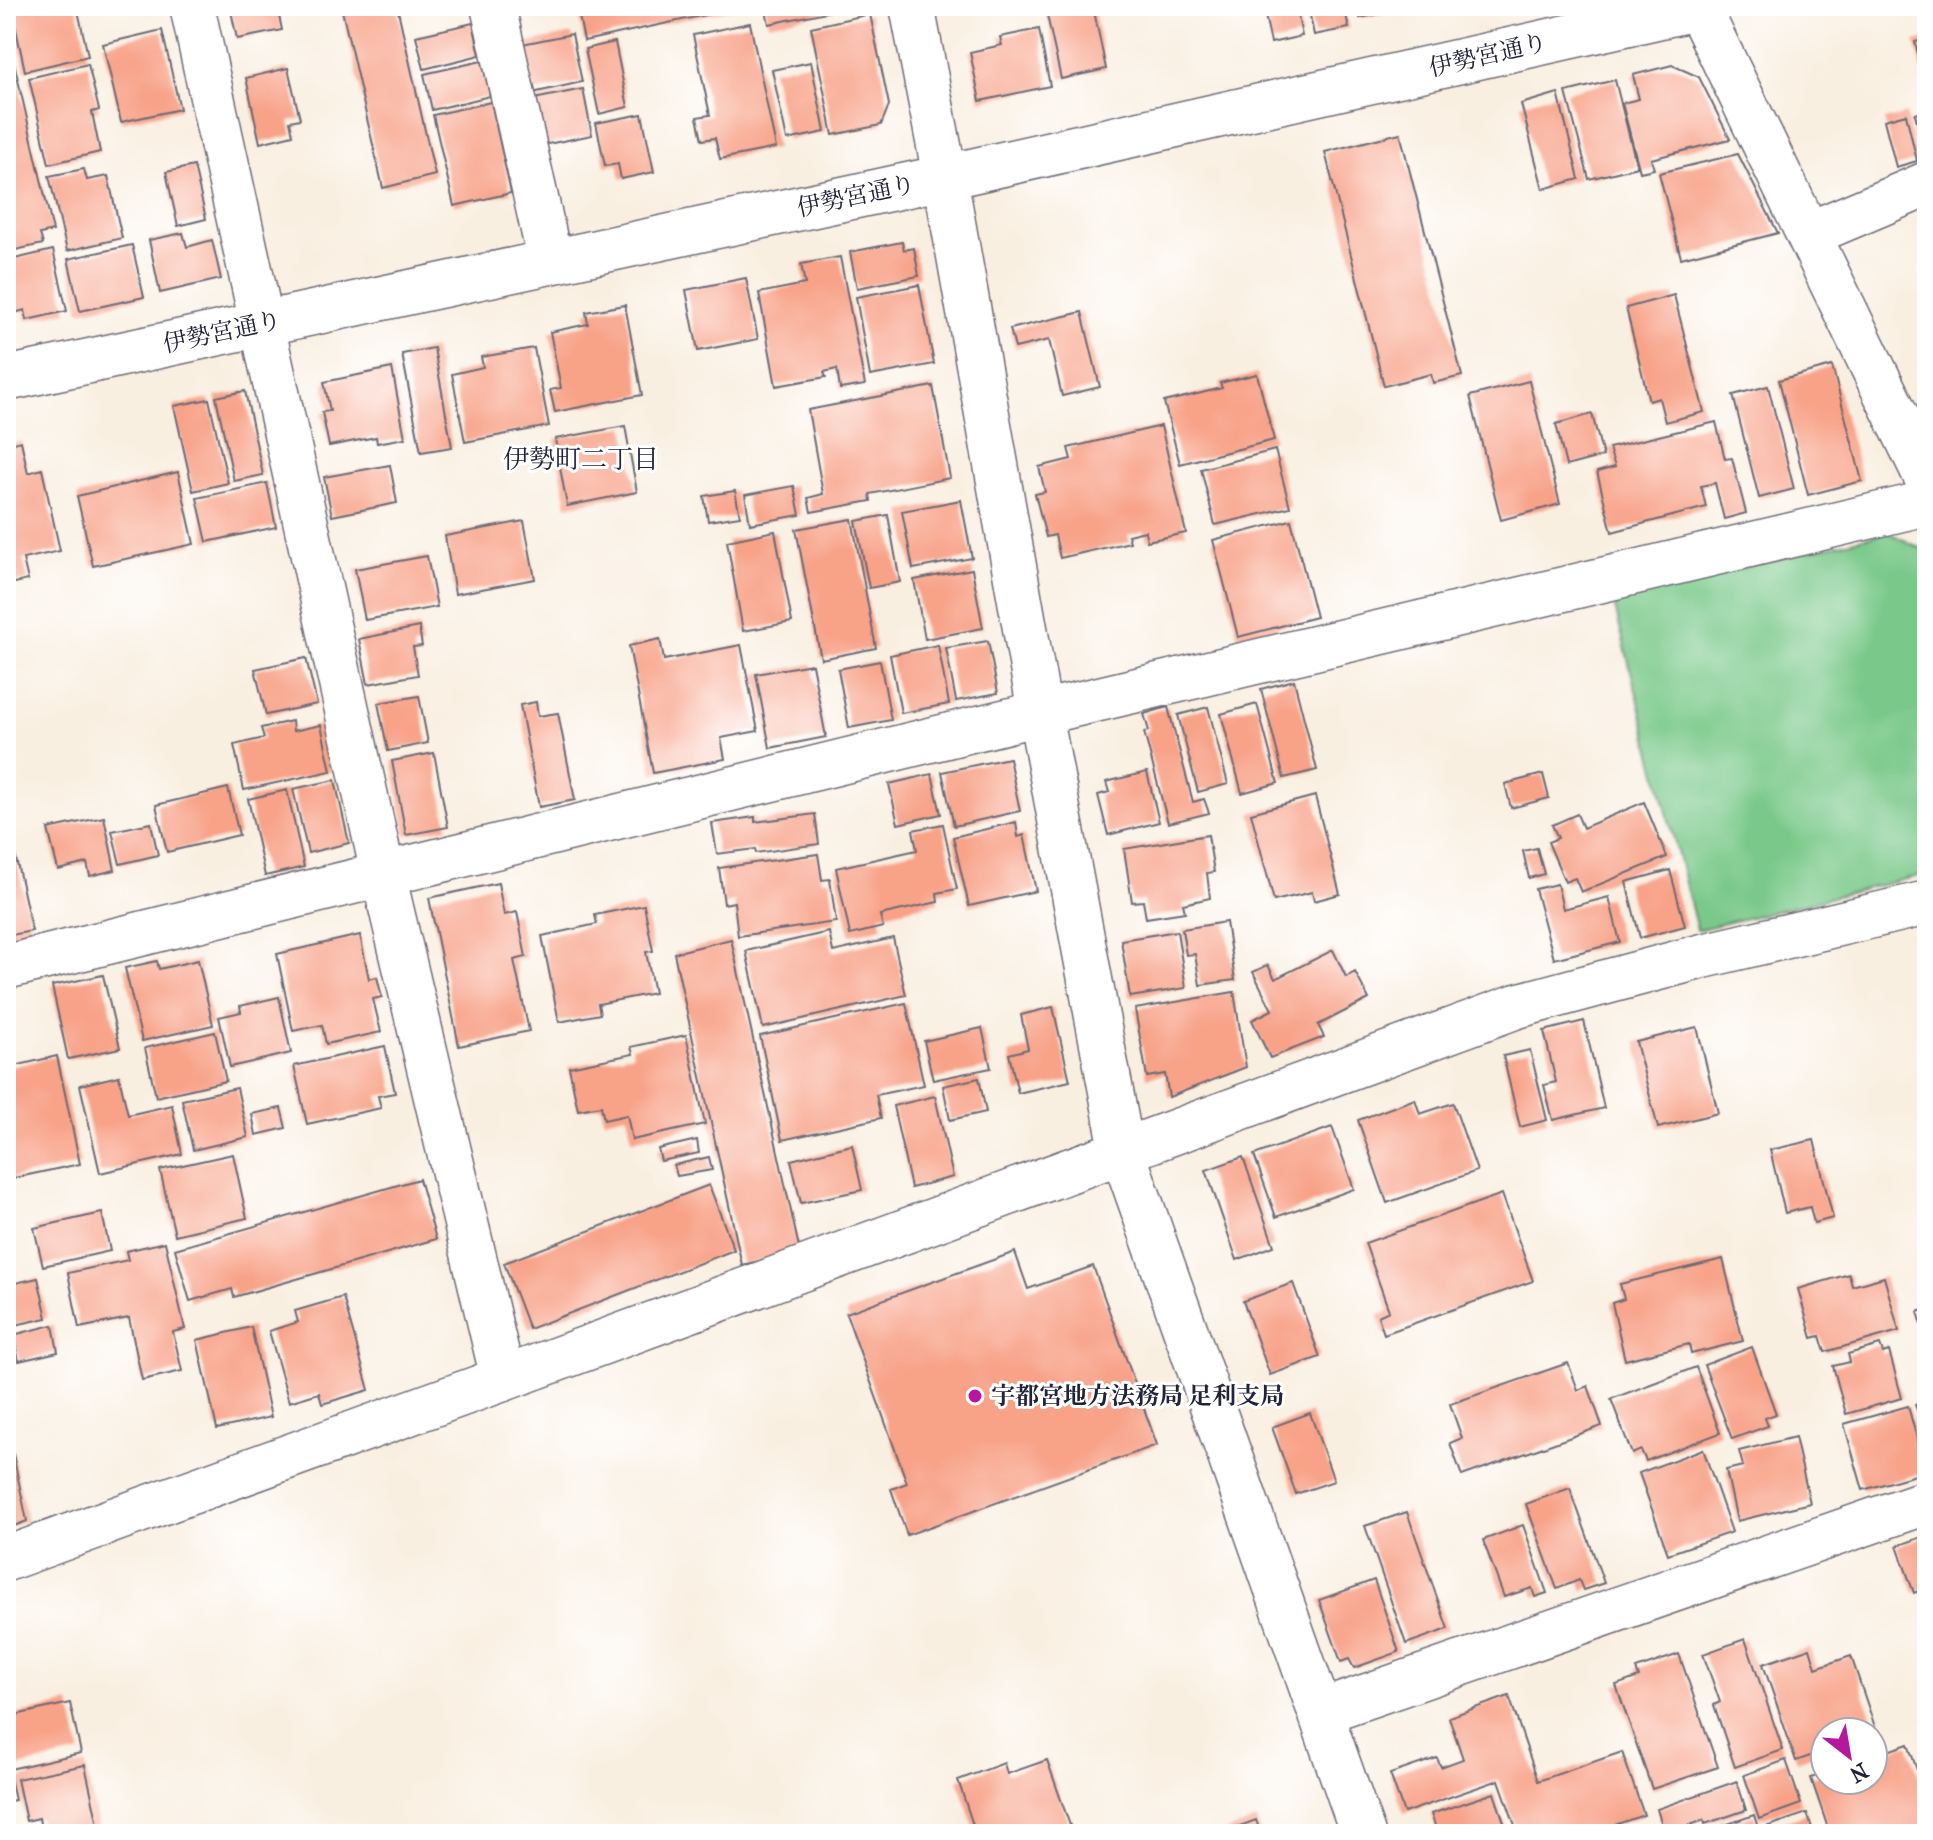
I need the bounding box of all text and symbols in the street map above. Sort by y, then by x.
street label: 伊勢宮通り [1426,28,1550,82]
street label: 伊勢宮通り [794,170,918,222]
street label: 伊勢宮通り [160,306,284,358]
district label: 伊勢町二丁目 [503,444,659,475]
place label: 宇都宮地方法務局 足利支局 [991,1382,1284,1410]
marker: 宇都宮地方法務局 足利支局 [966,1387,984,1405]
north arrow [1809,1716,1889,1796]
text: N [1845,1757,1873,1788]

